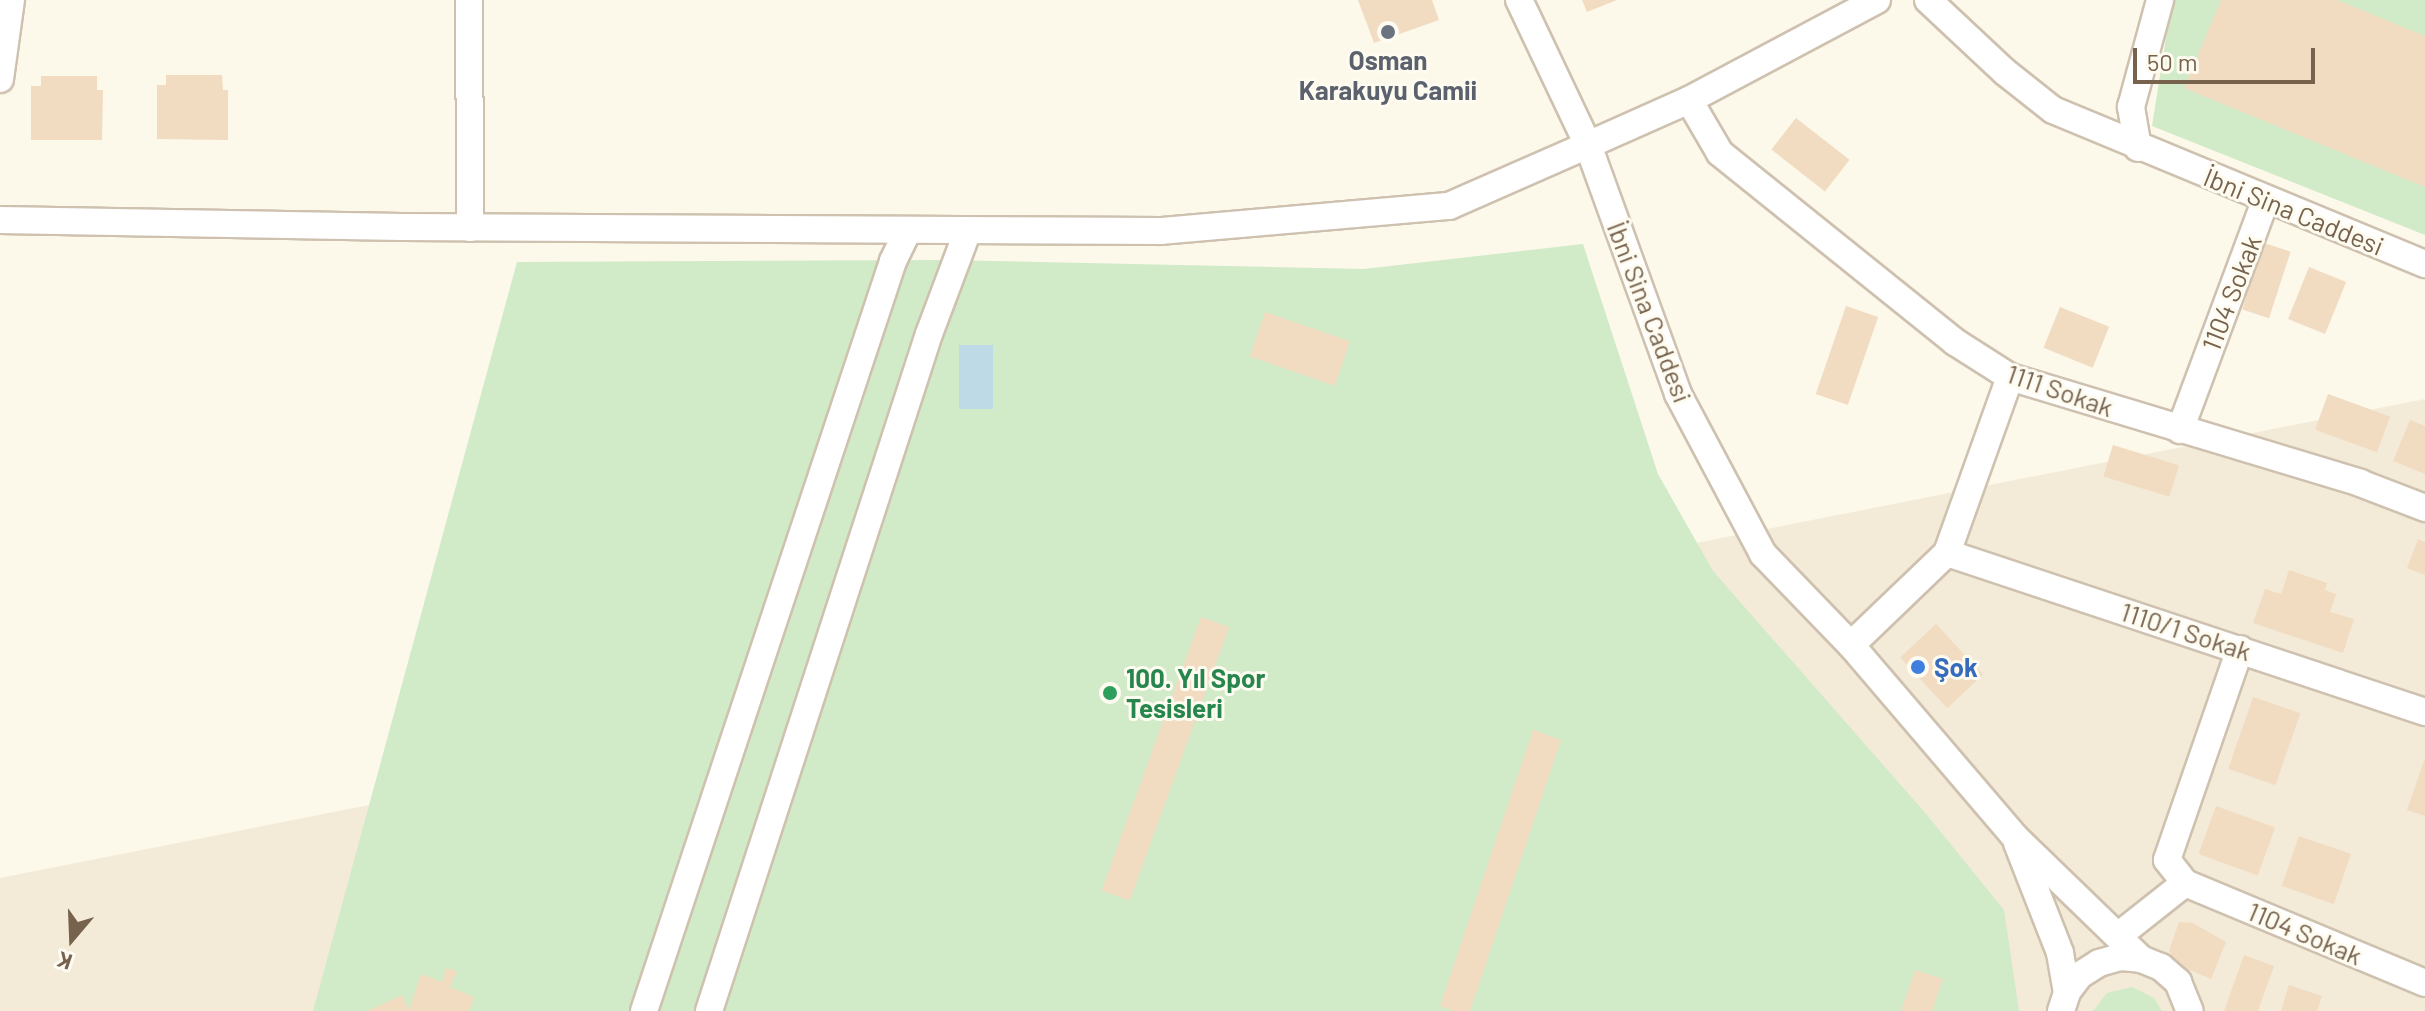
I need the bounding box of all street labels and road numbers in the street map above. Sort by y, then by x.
street label: İbni Sina Caddesi [2200,161,2388,261]
street label: İbni Sina Caddesi [1601,217,1699,407]
street label: 1104 Sokak [2195,231,2267,355]
street label: 1111 Sokak [2003,357,2117,423]
street label: 1110/1 Sokak [2117,595,2255,667]
street label: 1104 Sokak [2243,895,2367,971]

